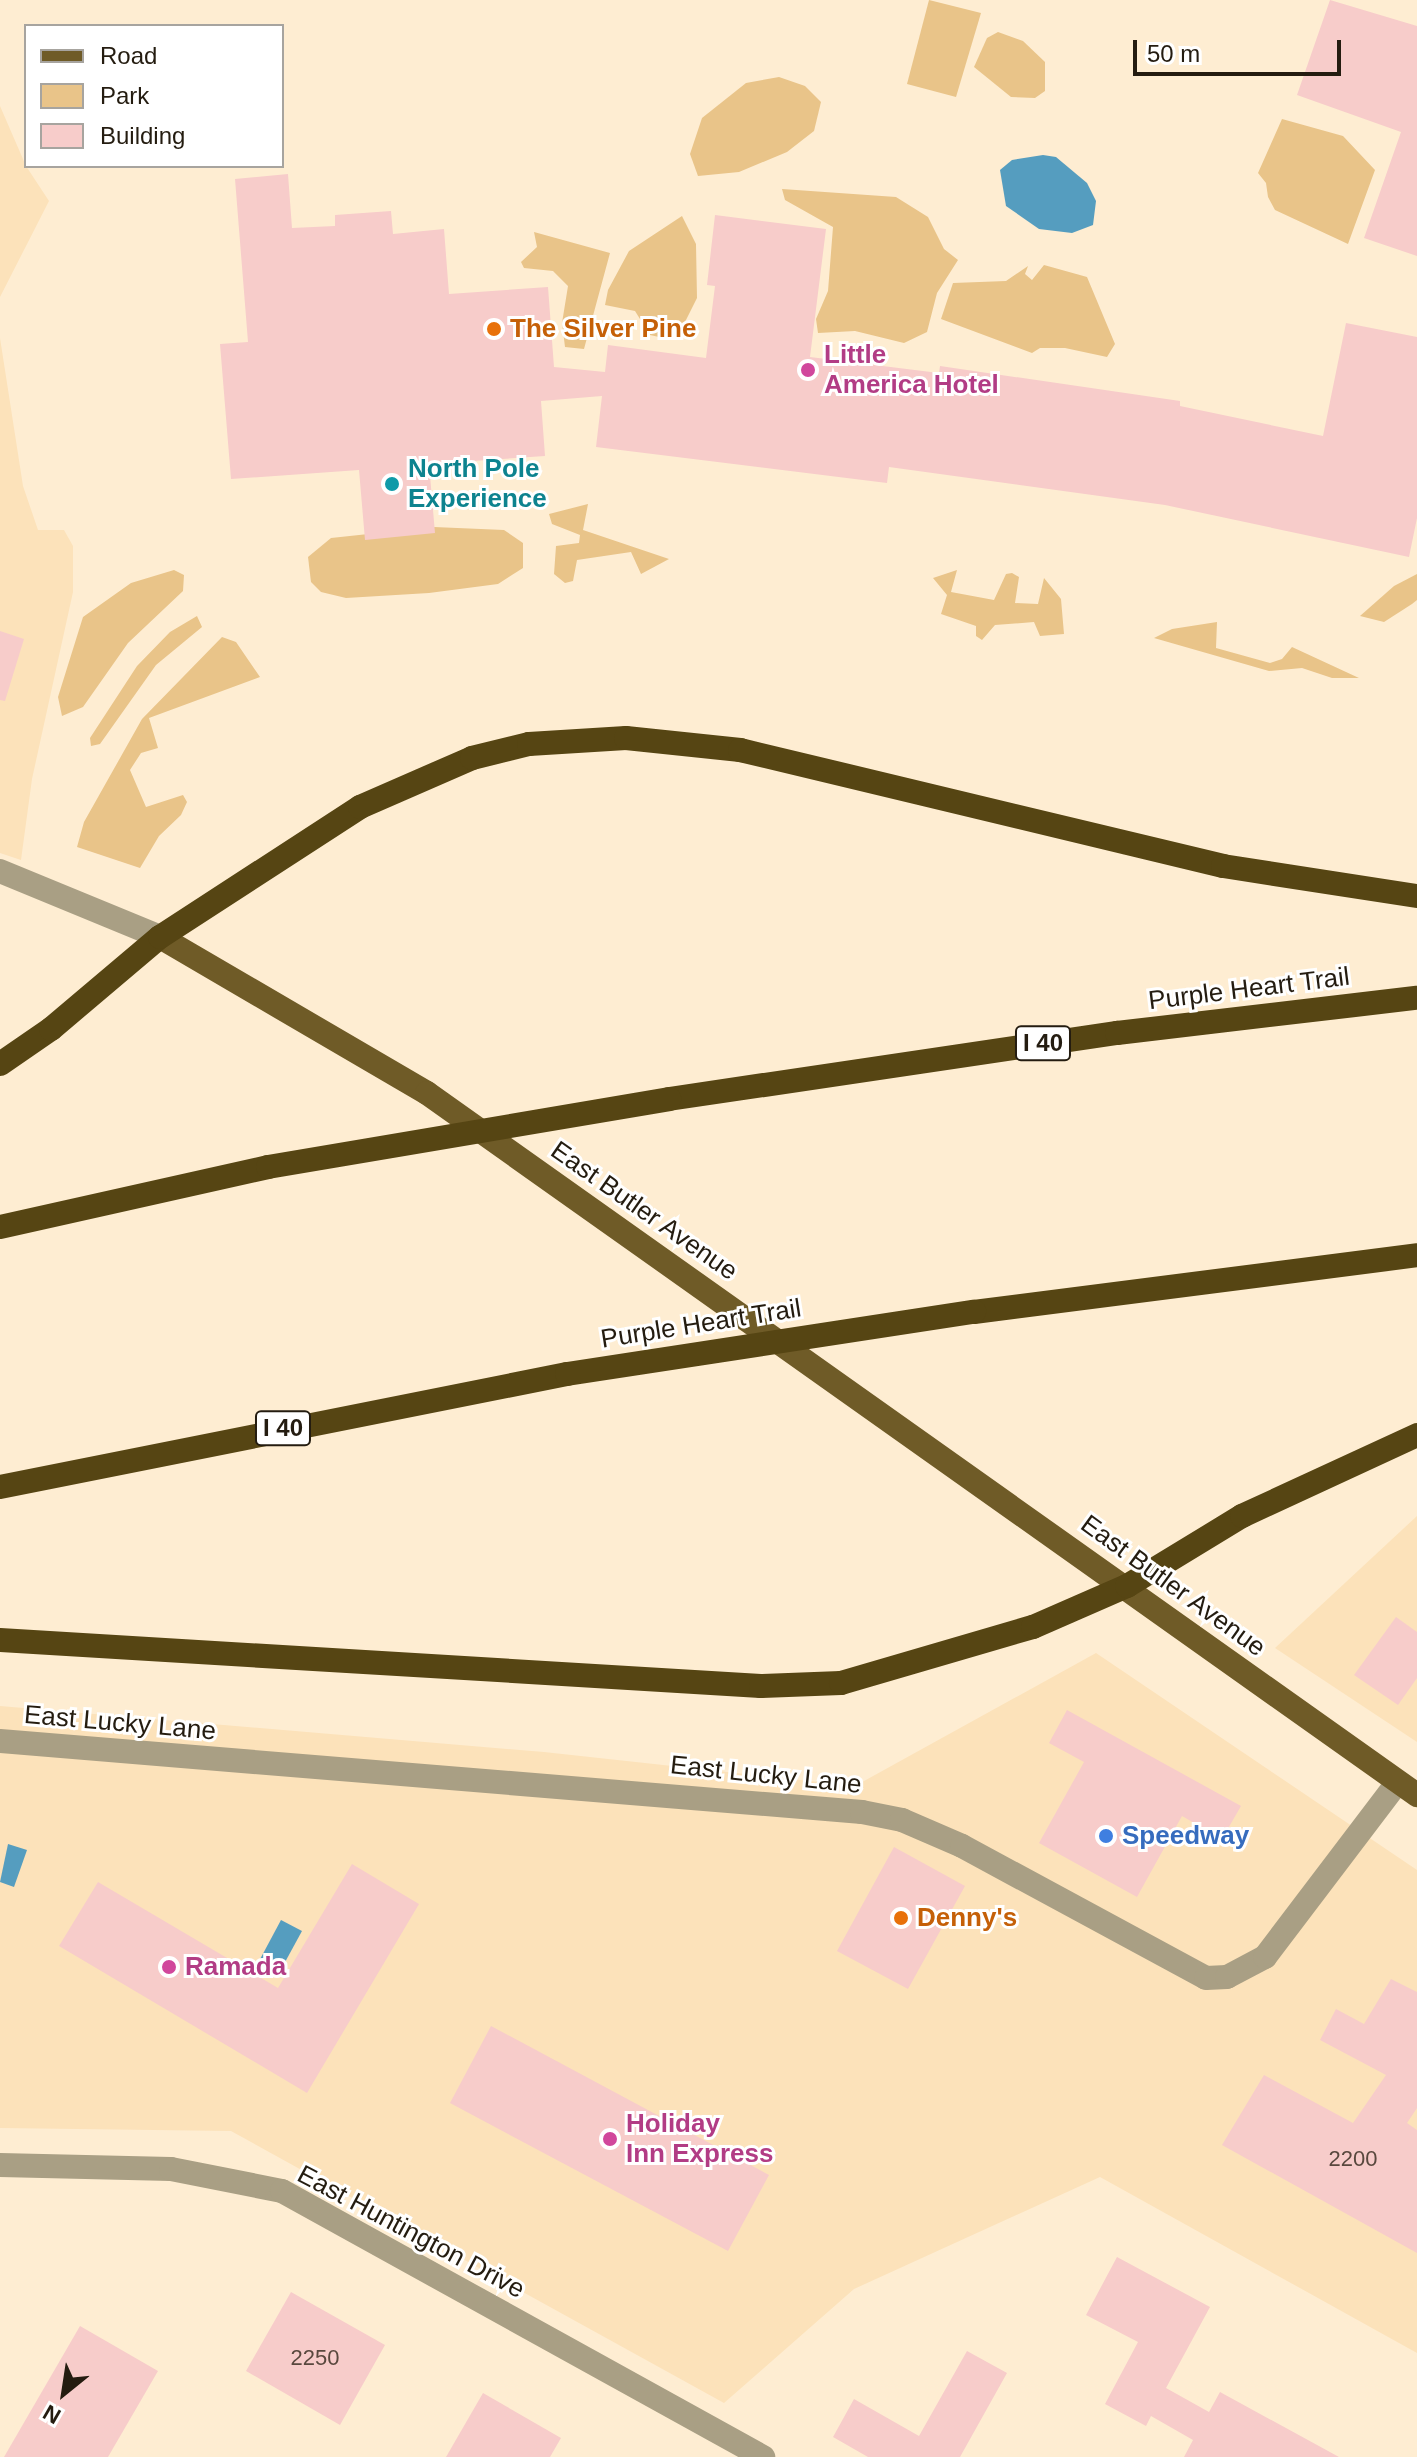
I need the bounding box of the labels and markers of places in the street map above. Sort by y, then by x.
place label: The Silver Pine [510,313,696,345]
marker: The Silver Pine [485,320,503,338]
place label: Little America Hotel [824,339,999,400]
marker: Little America Hotel [799,361,817,379]
place label: North Pole Experience [408,453,547,514]
marker: North Pole Experience [383,475,401,493]
place label: Speedway [1122,1820,1249,1852]
marker: Speedway [1097,1827,1115,1845]
place label: Denny's [917,1902,1017,1934]
marker: Denny's [892,1909,910,1927]
place label: Ramada [185,1951,286,1983]
marker: Ramada [160,1958,178,1976]
place label: Holiday Inn Express [626,2108,773,2170]
marker: Holiday Inn Express [601,2130,619,2148]

